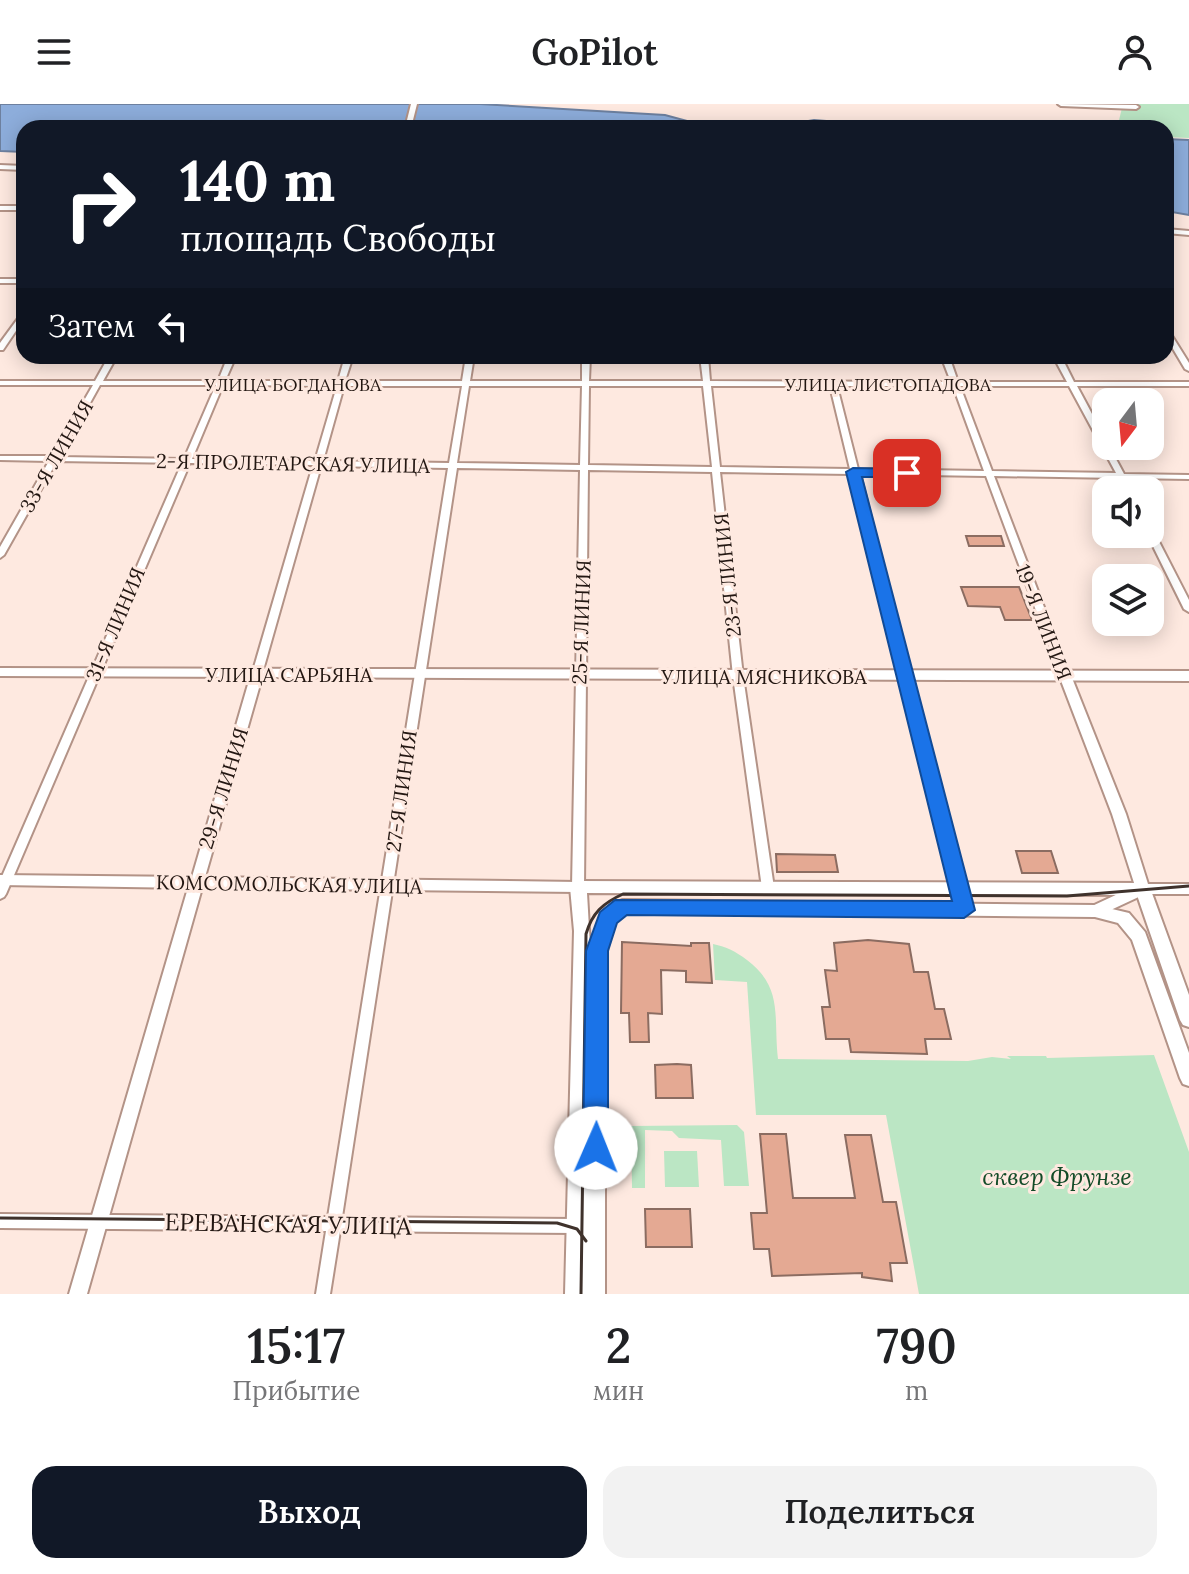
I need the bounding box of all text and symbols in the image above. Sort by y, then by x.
text: GoPilot [531,29,658,75]
icon: menu [32,30,76,74]
icon: person [1113,30,1157,74]
text: 140 m [180,145,335,216]
icon: right [48,152,152,256]
text: площадь Свободы [180,215,496,261]
icon: left [151,304,195,348]
text: Затем [48,307,135,345]
street label: УЛИЦА БОГДАНОВА [204,373,382,396]
street label: УЛИЦА ЛИСТОПАДОВА [784,373,992,396]
north arrow [1092,388,1164,460]
map controls [1092,388,1164,636]
street label: 33-Я ЛИНИЯ [14,395,98,517]
pin [873,439,941,507]
street label: 2-Я ПРОЛЕТАРСКАЯ УЛИЦА [156,448,431,478]
icon: arrive [885,451,929,495]
button: sound [1092,476,1164,548]
street label: 23-Я ЛИНИЯ [708,512,746,638]
street label: 25-Я ЛИНИЯ [566,559,596,685]
street label: 19-Я ЛИНИЯ [1010,561,1078,683]
street label: 31-Я ЛИНИЯ [80,563,150,685]
button: layers [1092,564,1164,636]
street label: УЛИЦА САРЬЯНА [204,662,373,687]
street label: УЛИЦА МЯСНИКОВА [660,664,867,689]
street label: 29-Я ЛИНИЯ [193,724,253,852]
street label: 27-Я ЛИНИЯ [380,728,422,854]
street label: КОМСОМОЛЬСКАЯ УЛИЦА [156,869,423,899]
position arrow [554,1106,638,1190]
park label: сквер Фрунзе [982,1161,1132,1192]
street label: ЕРЕВАНСКАЯ УЛИЦА [164,1206,413,1242]
text: 15:17 [247,1315,345,1376]
text: 2 [606,1315,631,1376]
text: 790 [876,1315,957,1376]
text: Прибытие [232,1374,360,1407]
text: мин [593,1374,644,1407]
text: m [905,1374,928,1407]
button: Выход [32,1466,587,1558]
button: Поделиться [603,1466,1157,1558]

